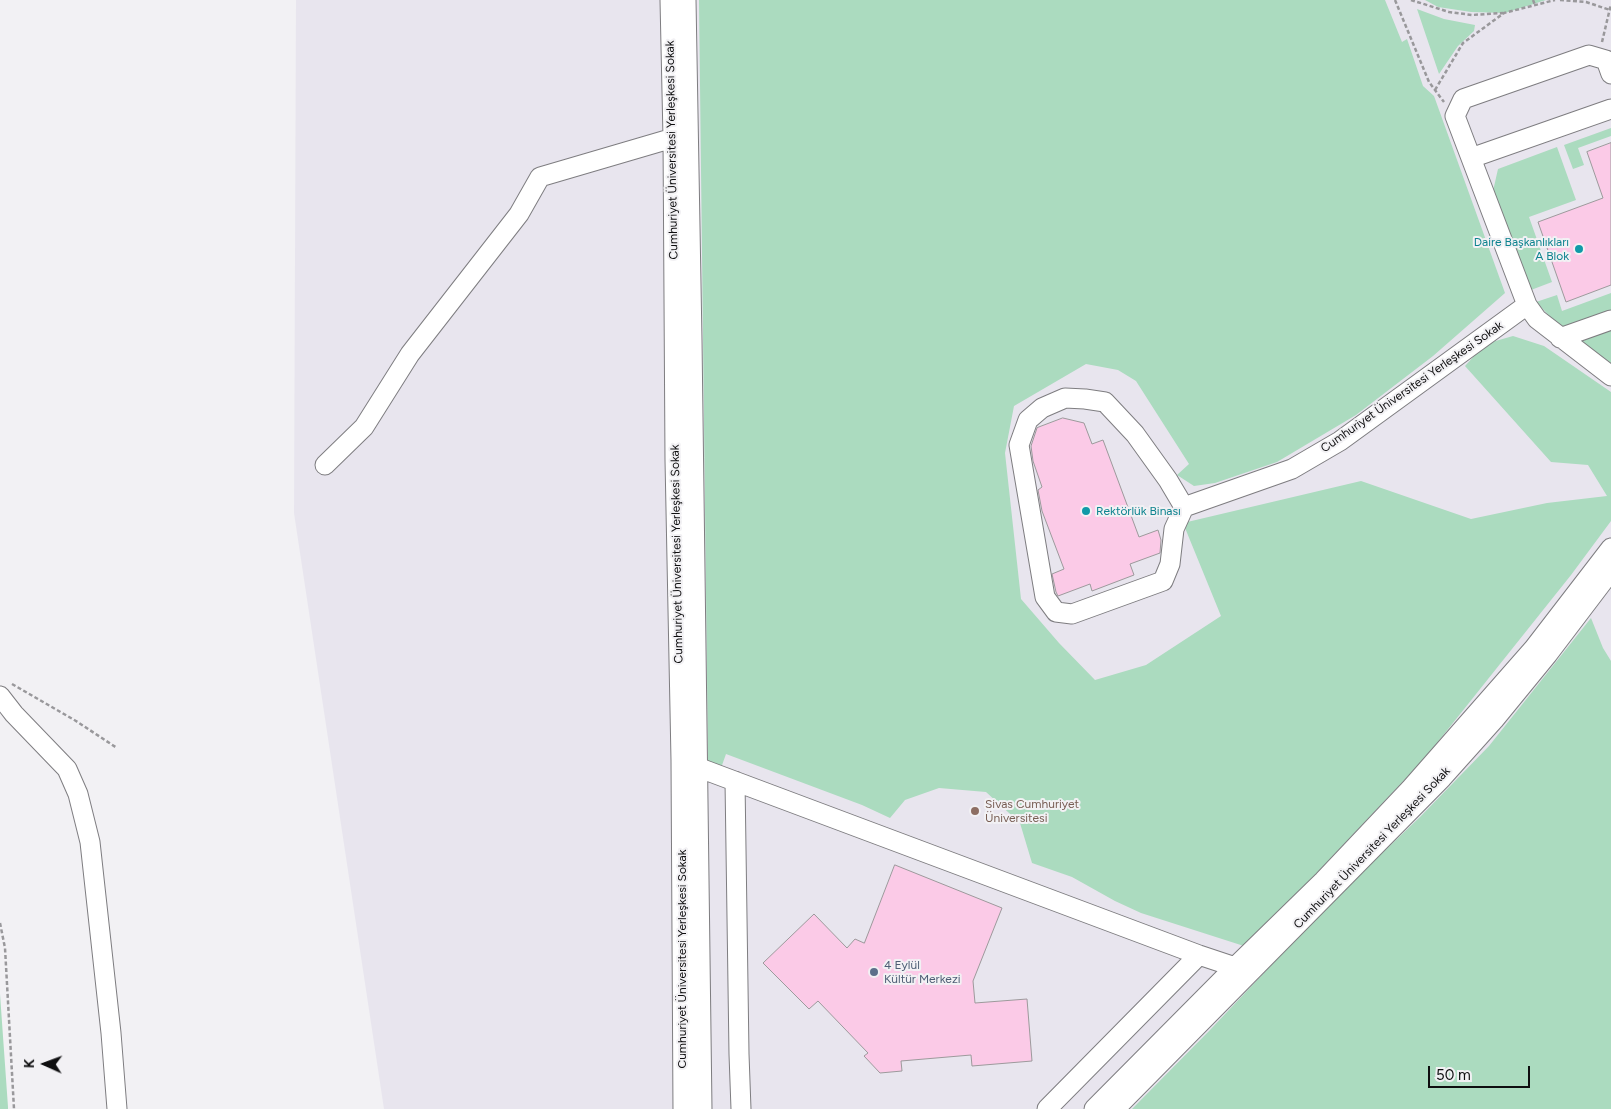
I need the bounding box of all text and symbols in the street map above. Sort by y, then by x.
street label: Cumhuriyet Üniversitesi Yerleşkesi Sokak [663,40,681,260]
place label: Daire Başkanlıkları A Blok [1474,235,1569,263]
marker: Daire Başkanlıkları A Blok [1573,243,1585,255]
street label: Cumhuriyet Üniversitesi Yerleşkesi Sokak [1318,318,1506,456]
street label: Cumhuriyet Üniversitesi Yerleşkesi Sokak [668,444,686,664]
place label: Rektörlük Binası [1096,504,1181,518]
marker: Rektörlük Binası [1080,505,1092,517]
street label: Cumhuriyet Üniversitesi Yerleşkesi Sokak [1291,764,1453,932]
place label: Sivas Cumhuriyet Üniversitesi [985,797,1079,825]
marker: Sivas Cumhuriyet Üniversitesi [969,805,981,817]
street label: Cumhuriyet Üniversitesi Yerleşkesi Sokak [675,850,689,1068]
place label: 4 Eylül Kültür Merkezi [884,958,961,986]
marker: 4 Eylül Kültür Merkezi [868,966,880,978]
north arrow [20,1039,70,1089]
scale bar [1431,1056,1534,1088]
text: K [21,1059,38,1068]
text: 50 m [1436,1066,1471,1084]

